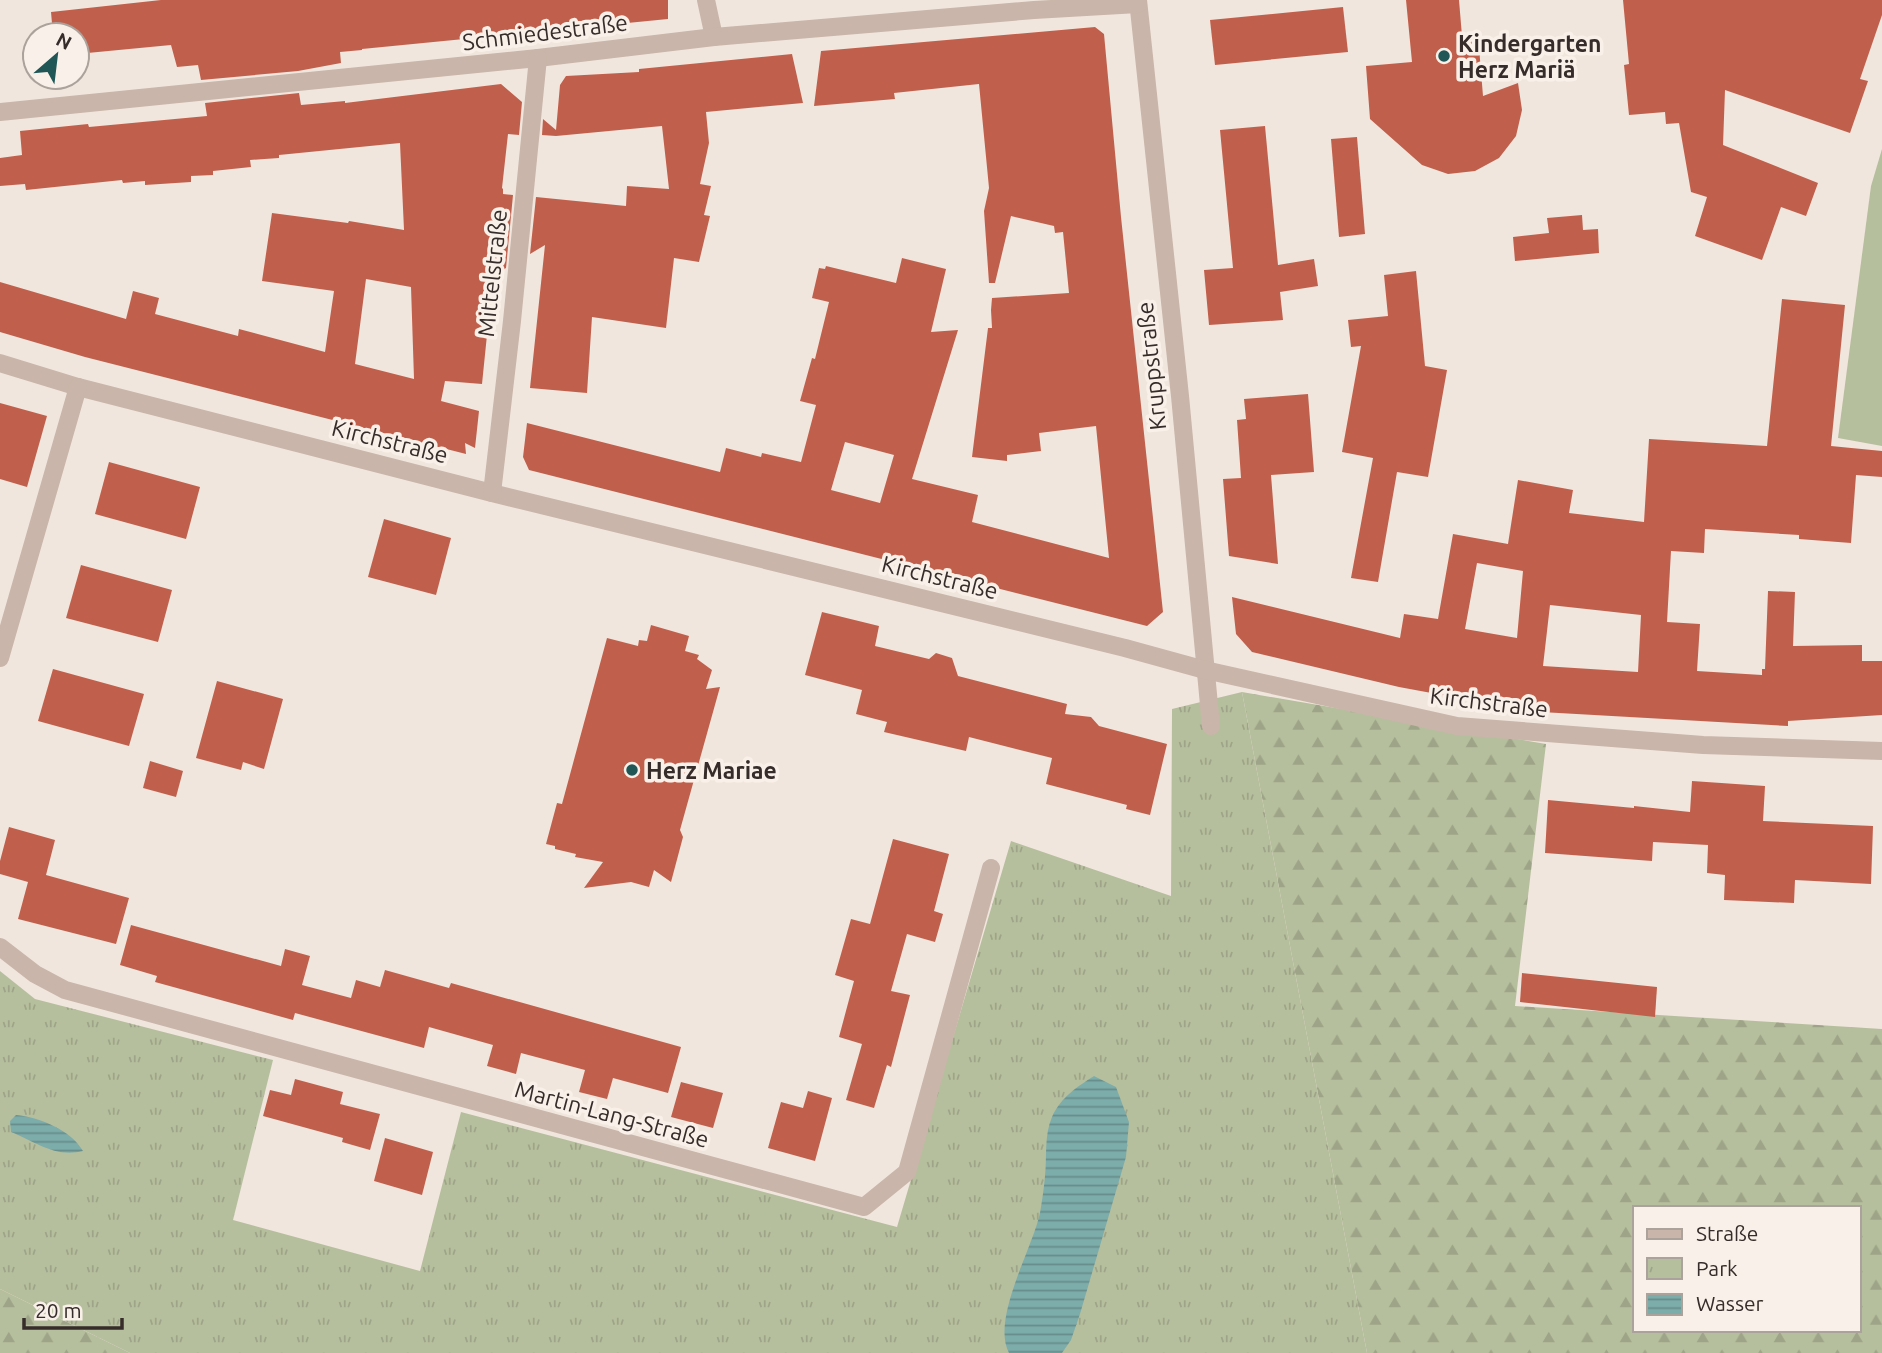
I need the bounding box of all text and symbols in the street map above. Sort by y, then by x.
street label: Schmiedestraße [461,9,629,55]
north arrow [21,21,91,91]
text: N [53,28,75,54]
place label: Kindergarten Herz Mariä [1458,31,1601,82]
marker: Kindergarten Herz Mariä [1436,48,1452,64]
street label: Mittelstraße [473,208,511,338]
street label: Kruppstraße [1132,301,1170,431]
street label: Kirchstraße [329,415,451,467]
street label: Kirchstraße [879,551,1001,603]
street label: Kirchstraße [1429,682,1549,722]
place label: Herz Mariae [646,758,777,783]
marker: Herz Mariae [624,762,640,778]
street label: Martin-Lang-Straße [512,1076,712,1152]
legend [1633,1206,1861,1332]
text: Straße [1696,1221,1758,1245]
text: Park [1696,1256,1738,1280]
scale bar [24,1286,122,1330]
text: Wasser [1696,1291,1764,1315]
text: 20 m [35,1298,82,1322]

